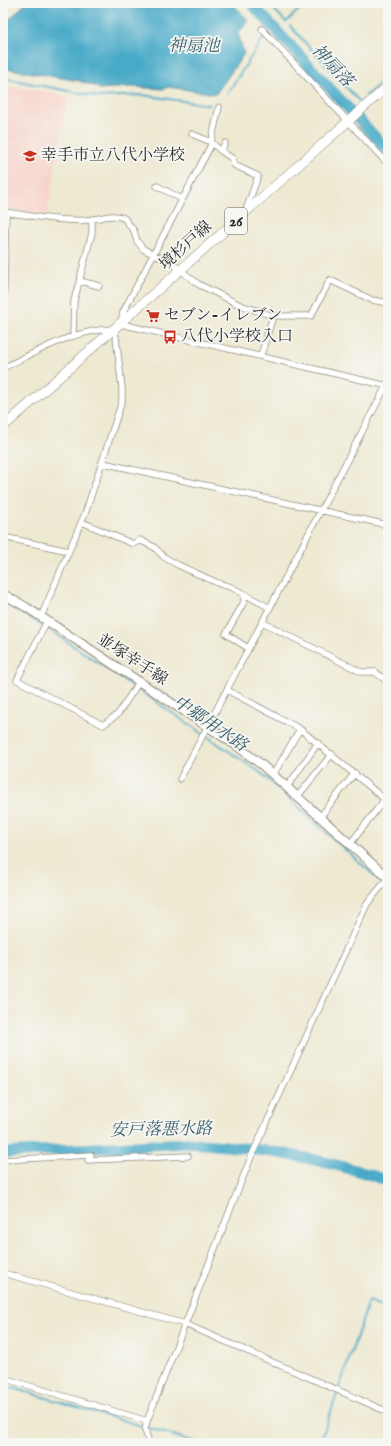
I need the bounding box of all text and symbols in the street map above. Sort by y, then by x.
water label: 神扇池 [169,36,221,57]
water label: 神扇落 [307,40,359,94]
place label: 幸手市立八代小学校 [41,146,185,166]
school or university icon: 幸手市立八代小学校 [22,148,38,164]
road number: 26 [225,208,247,234]
street label: 境杉戸線 [156,217,216,275]
place label: セブン-イレブン [164,306,282,326]
supermarket icon: セブン-イレブン [145,308,161,324]
place label: 八代小学校入口 [181,327,293,347]
bus stop icon: 八代小学校入口 [162,329,178,345]
street label: 並塚幸手線 [93,630,171,690]
water label: 中郷用水路 [169,692,252,757]
water label: 安戸落悪水路 [110,1119,213,1141]

